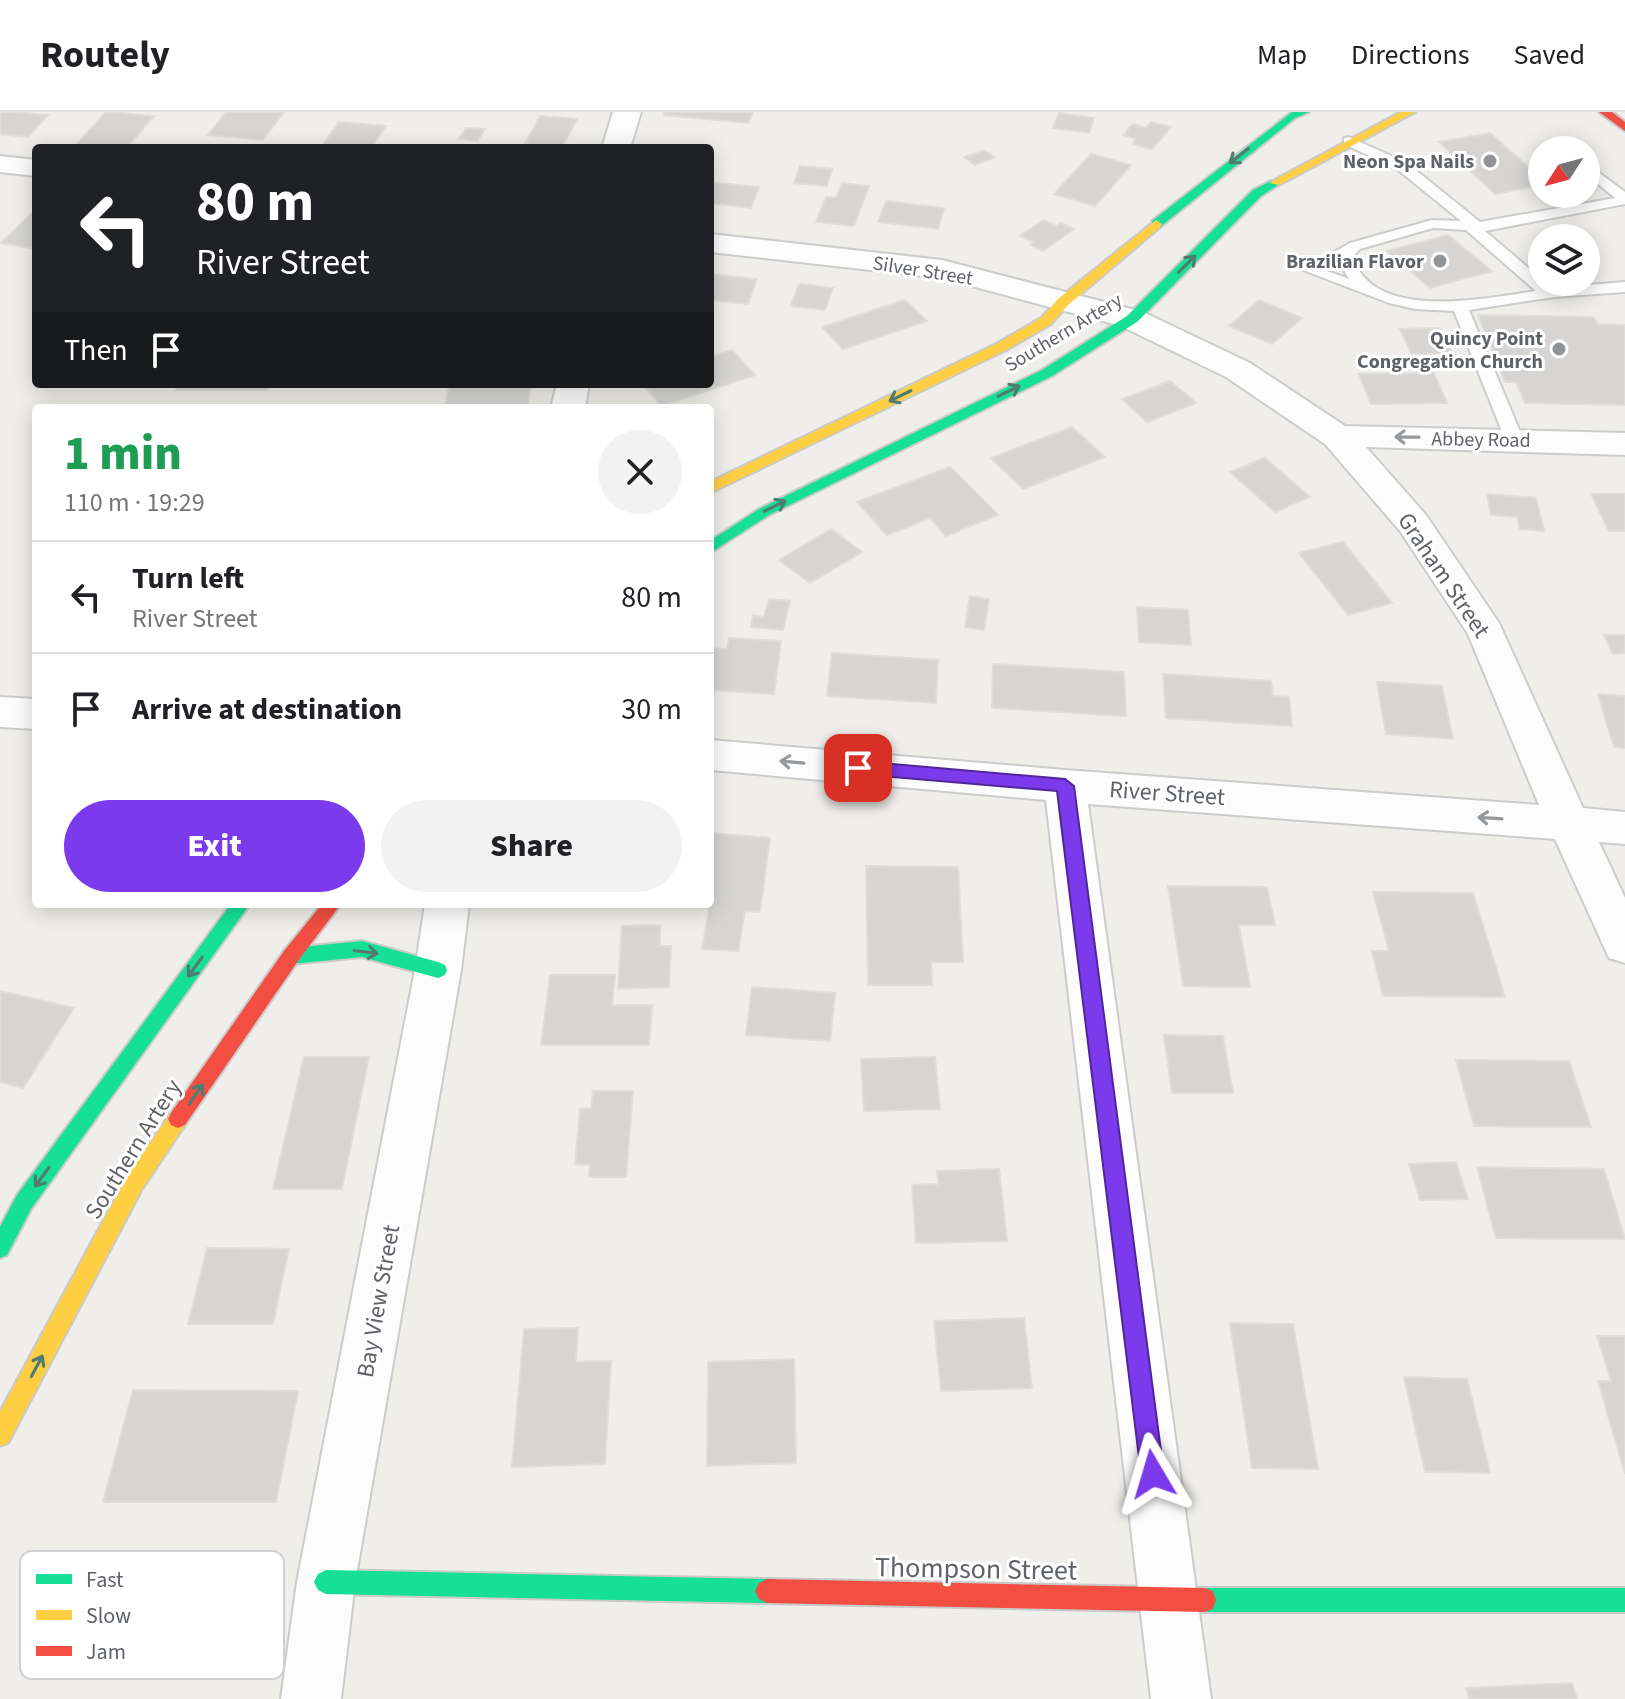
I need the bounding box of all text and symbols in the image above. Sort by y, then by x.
text: Routely [40,28,170,82]
text: Map [1257,35,1307,75]
text: Directions [1351,35,1470,75]
text: Saved [1514,35,1585,75]
north arrow [1528,136,1600,208]
map controls [1528,136,1600,296]
one-way arrow [1229,148,1250,165]
place label: Neon Spa Nails [1343,148,1474,176]
marker: Neon Spa Nails [1481,152,1499,170]
text: 80 m [196,163,314,242]
icon: left [64,176,168,280]
button: layers [1528,224,1600,296]
text: River Street [196,237,370,288]
place label: Brazilian Flavor [1286,248,1424,276]
street label: Silver Street [871,249,975,293]
marker: Brazilian Flavor [1431,252,1449,270]
one-way arrow [1177,255,1196,274]
street label: Southern Artery [999,286,1128,379]
place label: Quincy Point Congregation Church [1357,325,1543,376]
icon: arrive [144,328,188,372]
text: Then [64,329,128,372]
marker: Quincy Point Congregation Church [1550,340,1568,358]
one-way arrow [997,383,1021,398]
one-way arrow [889,389,913,404]
text: 1 min [64,420,182,488]
street label: Abbey Road [1431,425,1531,455]
button: close [598,430,682,514]
one-way arrow [1394,430,1421,445]
text: 110 m · 19:29 [64,484,205,521]
one-way arrow [763,498,787,513]
street label: Graham Street [1389,506,1499,645]
text: Turn left [132,557,244,600]
icon: left [64,575,108,619]
text: 80 m [621,576,682,619]
text: River Street [132,600,258,637]
icon: arrive [64,687,108,731]
text: Arrive at destination [132,688,402,731]
text: 30 m [621,688,682,731]
pin [824,734,892,802]
icon: arrive [836,746,880,790]
one-way arrow [779,754,806,769]
street label: River Street [1108,772,1226,815]
button: Exit [64,800,365,892]
button: Share [381,800,682,892]
one-way arrow [1477,810,1504,825]
one-way arrow [352,945,378,960]
one-way arrow [187,956,204,977]
street label: Southern Artery [76,1072,191,1226]
one-way arrow [188,1083,204,1105]
one-way arrow [33,1166,50,1187]
street label: Bay View Street [348,1222,409,1380]
one-way arrow [29,1355,45,1378]
position arrow [1111,1432,1195,1516]
street label: Thompson Street [875,1547,1078,1591]
legend [20,1551,284,1679]
text: Fast [86,1564,124,1596]
text: Slow [86,1600,131,1632]
text: Jam [86,1636,126,1668]

